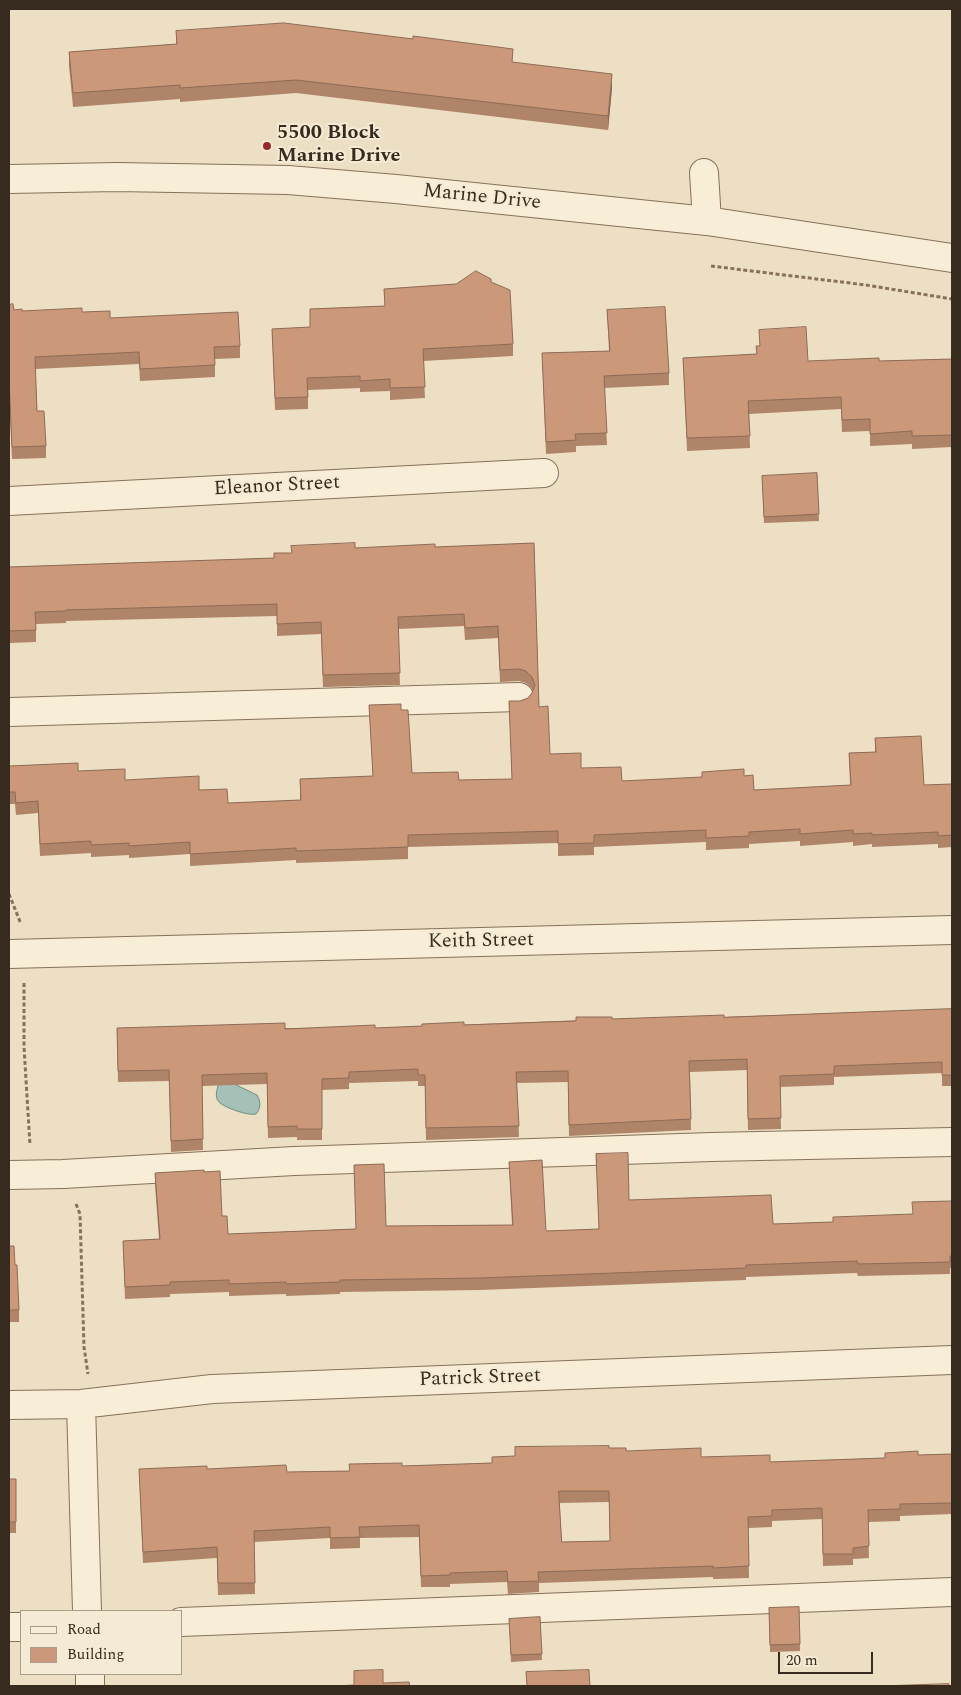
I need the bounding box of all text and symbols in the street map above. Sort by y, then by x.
place label: 5500 Block Marine Drive [277,122,400,169]
marker: 5500 Block Marine Drive [261,140,273,152]
street label: Marine Drive [422,180,542,216]
street label: Eleanor Street [213,472,341,502]
street label: Keith Street [428,929,534,955]
street label: Patrick Street [419,1365,541,1393]
legend [20,1610,182,1675]
text: Road [67,1618,101,1641]
scale bar [781,1642,876,1674]
text: Building [67,1643,124,1666]
text: 20 m [786,1649,818,1672]

